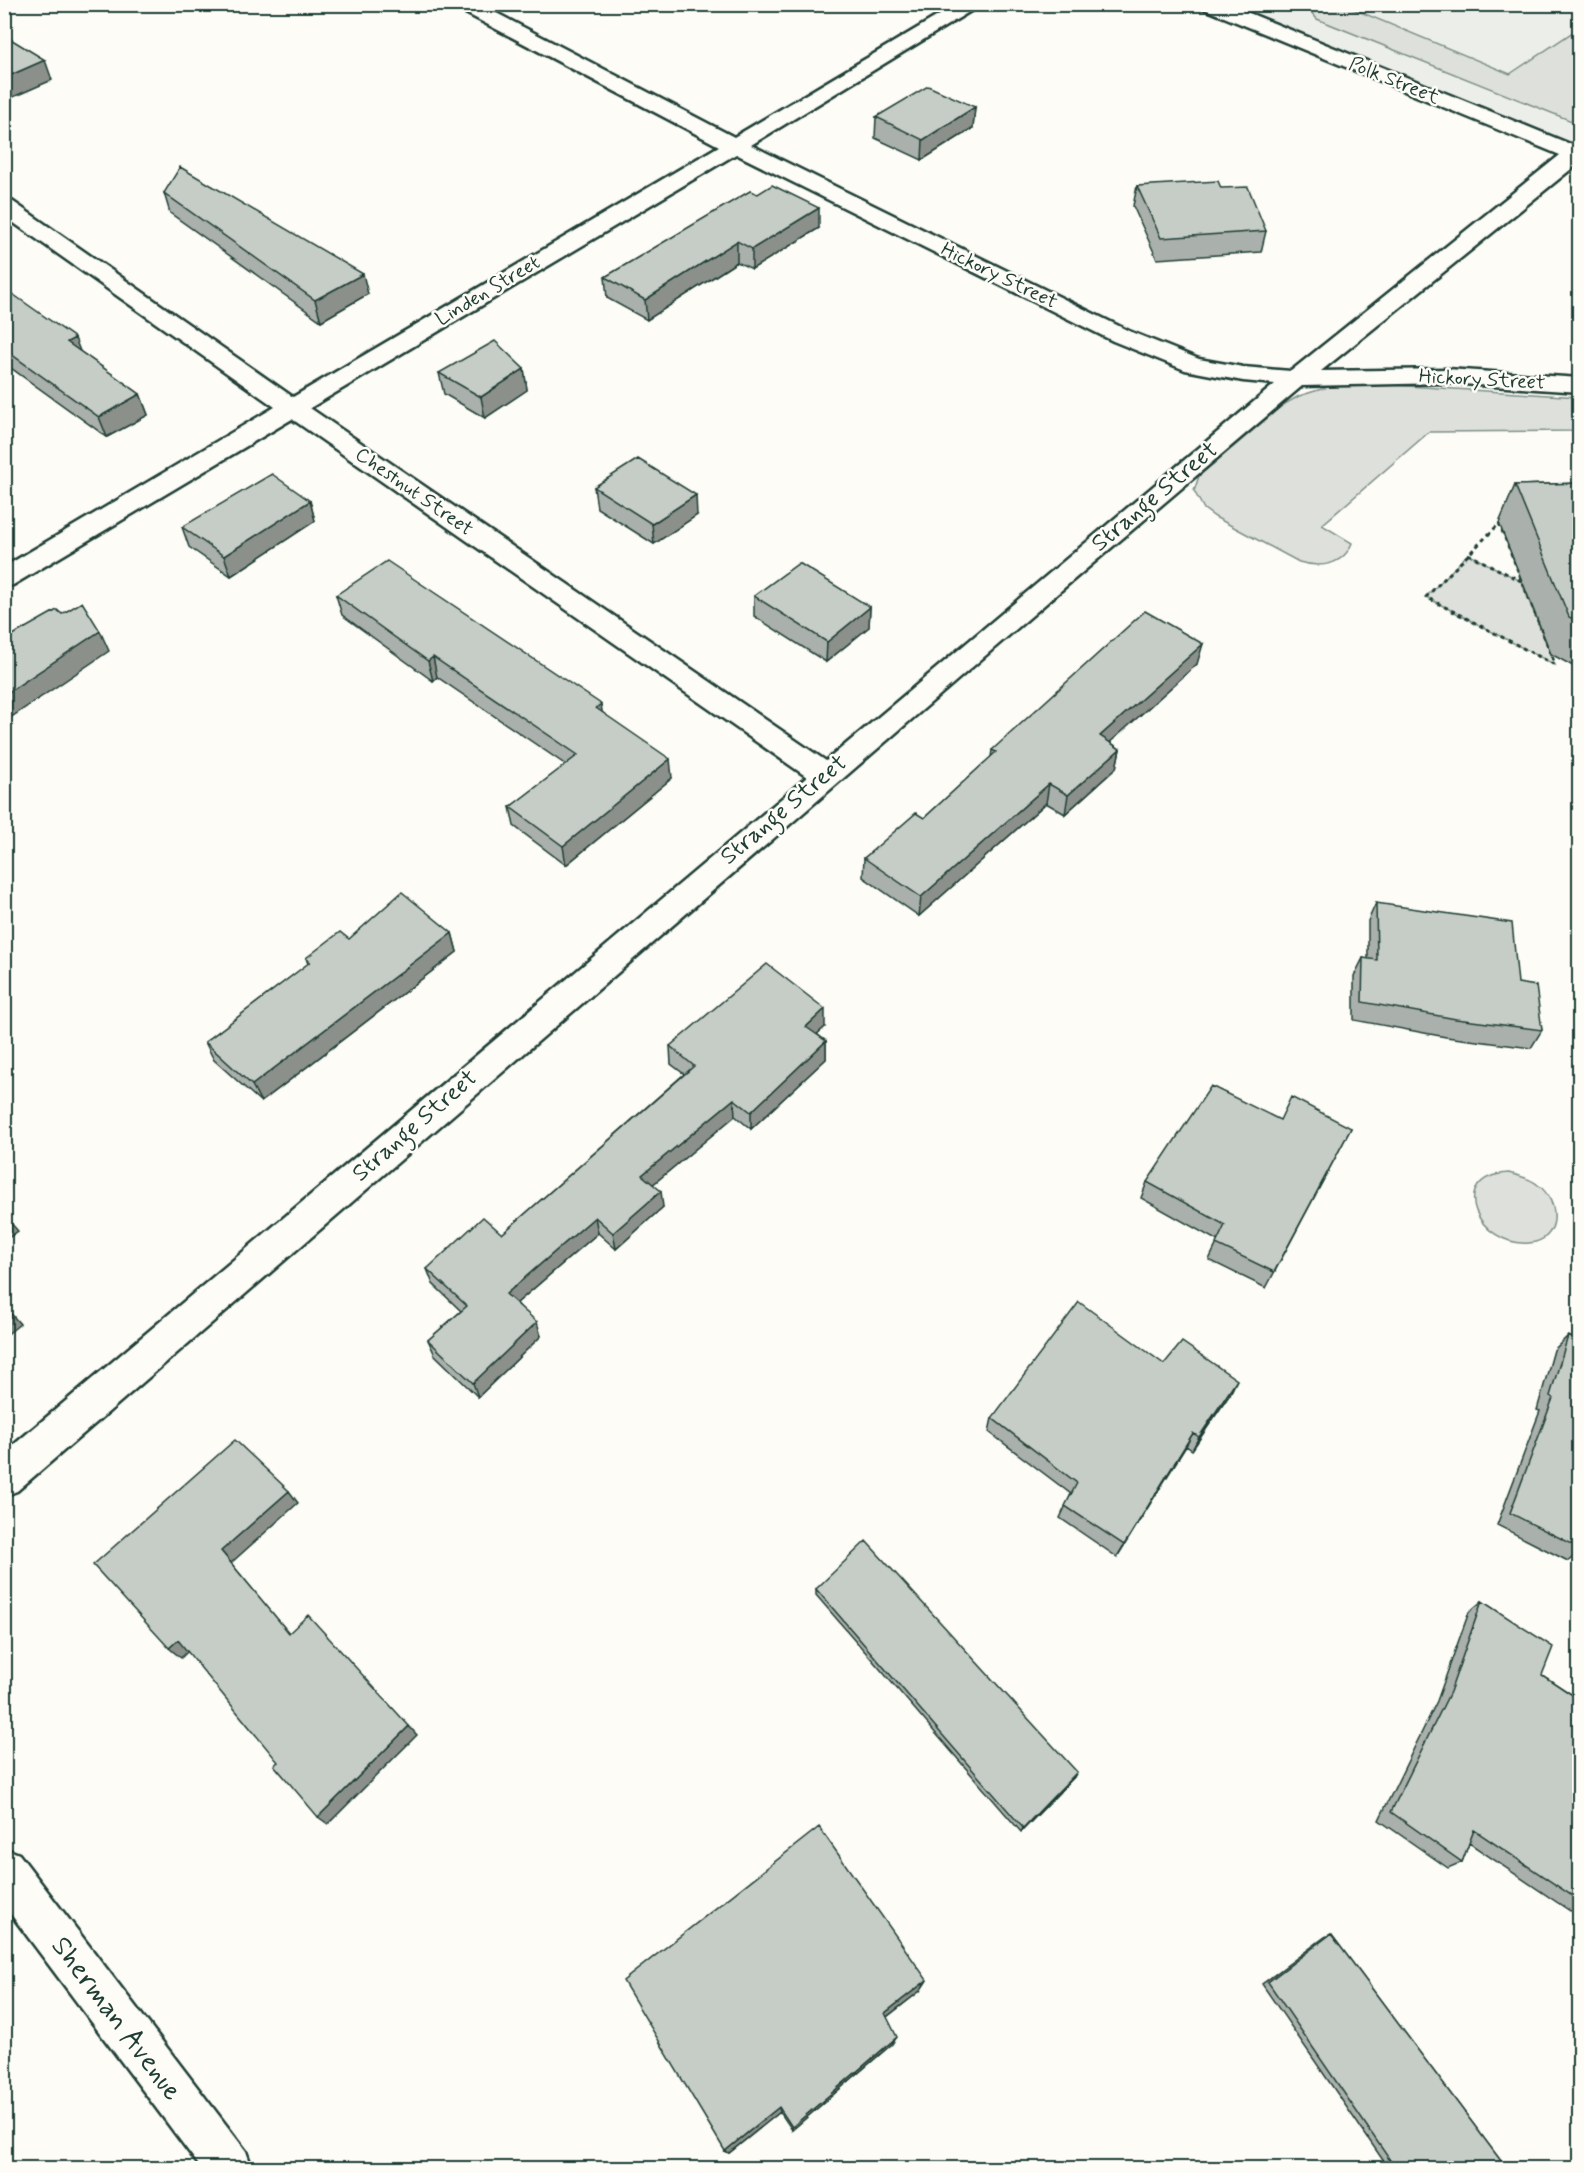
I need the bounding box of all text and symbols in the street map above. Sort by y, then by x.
street label: Polk Street [1345,51,1444,112]
street label: Hickory Street [936,236,1062,316]
street label: Linden Street [431,249,545,333]
street label: Hickory Street [1418,363,1546,397]
street label: Strange Street [1085,435,1227,561]
street label: Chestnut Street [350,441,478,543]
street label: Strange Street [714,748,856,874]
street label: Strange Street [346,1063,486,1191]
street label: Sherman Avenue [42,1929,190,2109]

